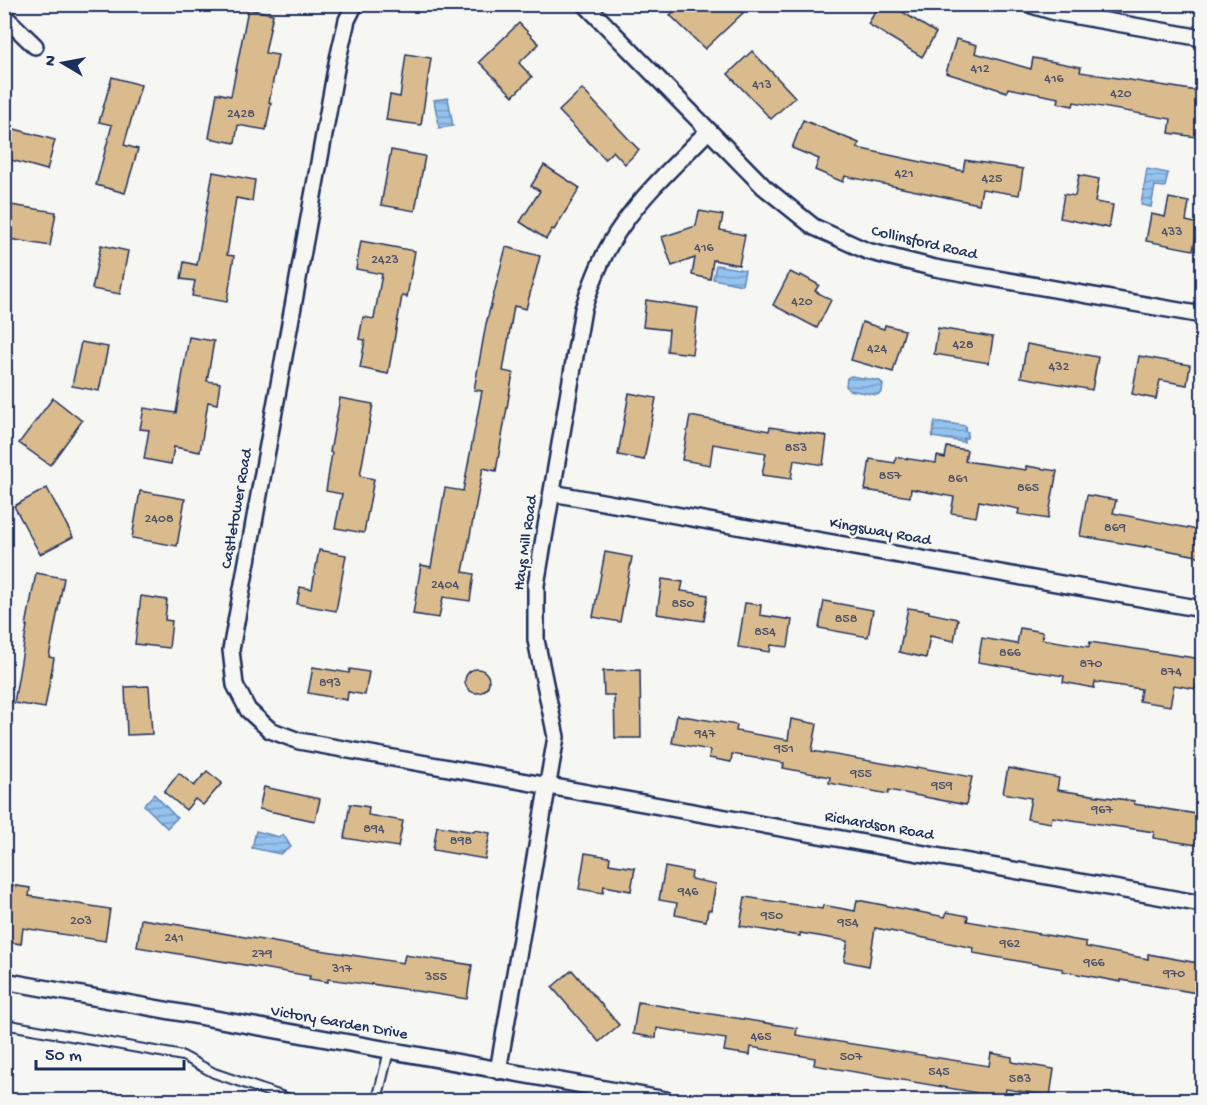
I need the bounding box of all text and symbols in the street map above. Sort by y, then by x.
north arrow [33,33,93,93]
text: N [41,54,62,68]
house number: 412 [970,61,990,78]
house number: 416 [1044,71,1065,88]
house number: 413 [752,77,772,94]
house number: 420 [1110,86,1132,103]
house number: 2428 [227,106,255,123]
house number: 421 [894,166,914,183]
house number: 425 [982,171,1002,188]
street label: Collinsford Road [869,223,980,266]
house number: 433 [1161,224,1183,241]
house number: 416 [694,240,715,257]
house number: 2423 [371,252,399,269]
house number: 420 [791,294,813,311]
house number: 428 [952,337,974,354]
house number: 424 [867,341,887,358]
house number: 432 [1049,359,1070,376]
house number: 853 [785,440,807,457]
street label: Castletower Road [218,446,258,571]
house number: 857 [879,468,902,485]
house number: 861 [948,471,968,488]
house number: 865 [1017,480,1039,497]
street label: Hays Mill Road [511,493,543,592]
house number: 2408 [144,511,174,528]
street label: Kingsway Road [828,515,934,552]
house number: 869 [1104,520,1126,537]
house number: 2404 [431,577,459,594]
house number: 850 [672,596,695,613]
house number: 858 [835,611,858,628]
house number: 854 [754,624,776,641]
house number: 866 [999,645,1022,662]
house number: 870 [1080,656,1102,673]
house number: 874 [1160,664,1182,681]
house number: 893 [319,675,341,692]
house number: 947 [694,726,716,743]
house number: 951 [773,741,794,758]
house number: 955 [849,766,872,783]
house number: 959 [930,778,953,795]
house number: 967 [1090,802,1113,819]
street label: Richardson Road [823,808,937,846]
house number: 894 [363,821,385,838]
house number: 898 [450,833,473,850]
house number: 946 [677,884,699,901]
house number: 950 [760,908,783,925]
house number: 203 [70,913,92,930]
house number: 954 [837,915,859,932]
house number: 241 [164,930,184,947]
house number: 962 [999,936,1021,953]
house number: 279 [251,946,273,963]
house number: 966 [1082,955,1106,972]
house number: 317 [331,961,353,978]
house number: 970 [1162,966,1185,983]
house number: 355 [424,969,447,986]
street label: Victory Garden Drive [268,1002,410,1046]
house number: 465 [750,1029,772,1046]
scale bar [36,1033,184,1071]
text: 50 m [45,1046,82,1067]
house number: 507 [840,1049,863,1066]
house number: 545 [928,1064,950,1081]
house number: 583 [1009,1071,1031,1088]

